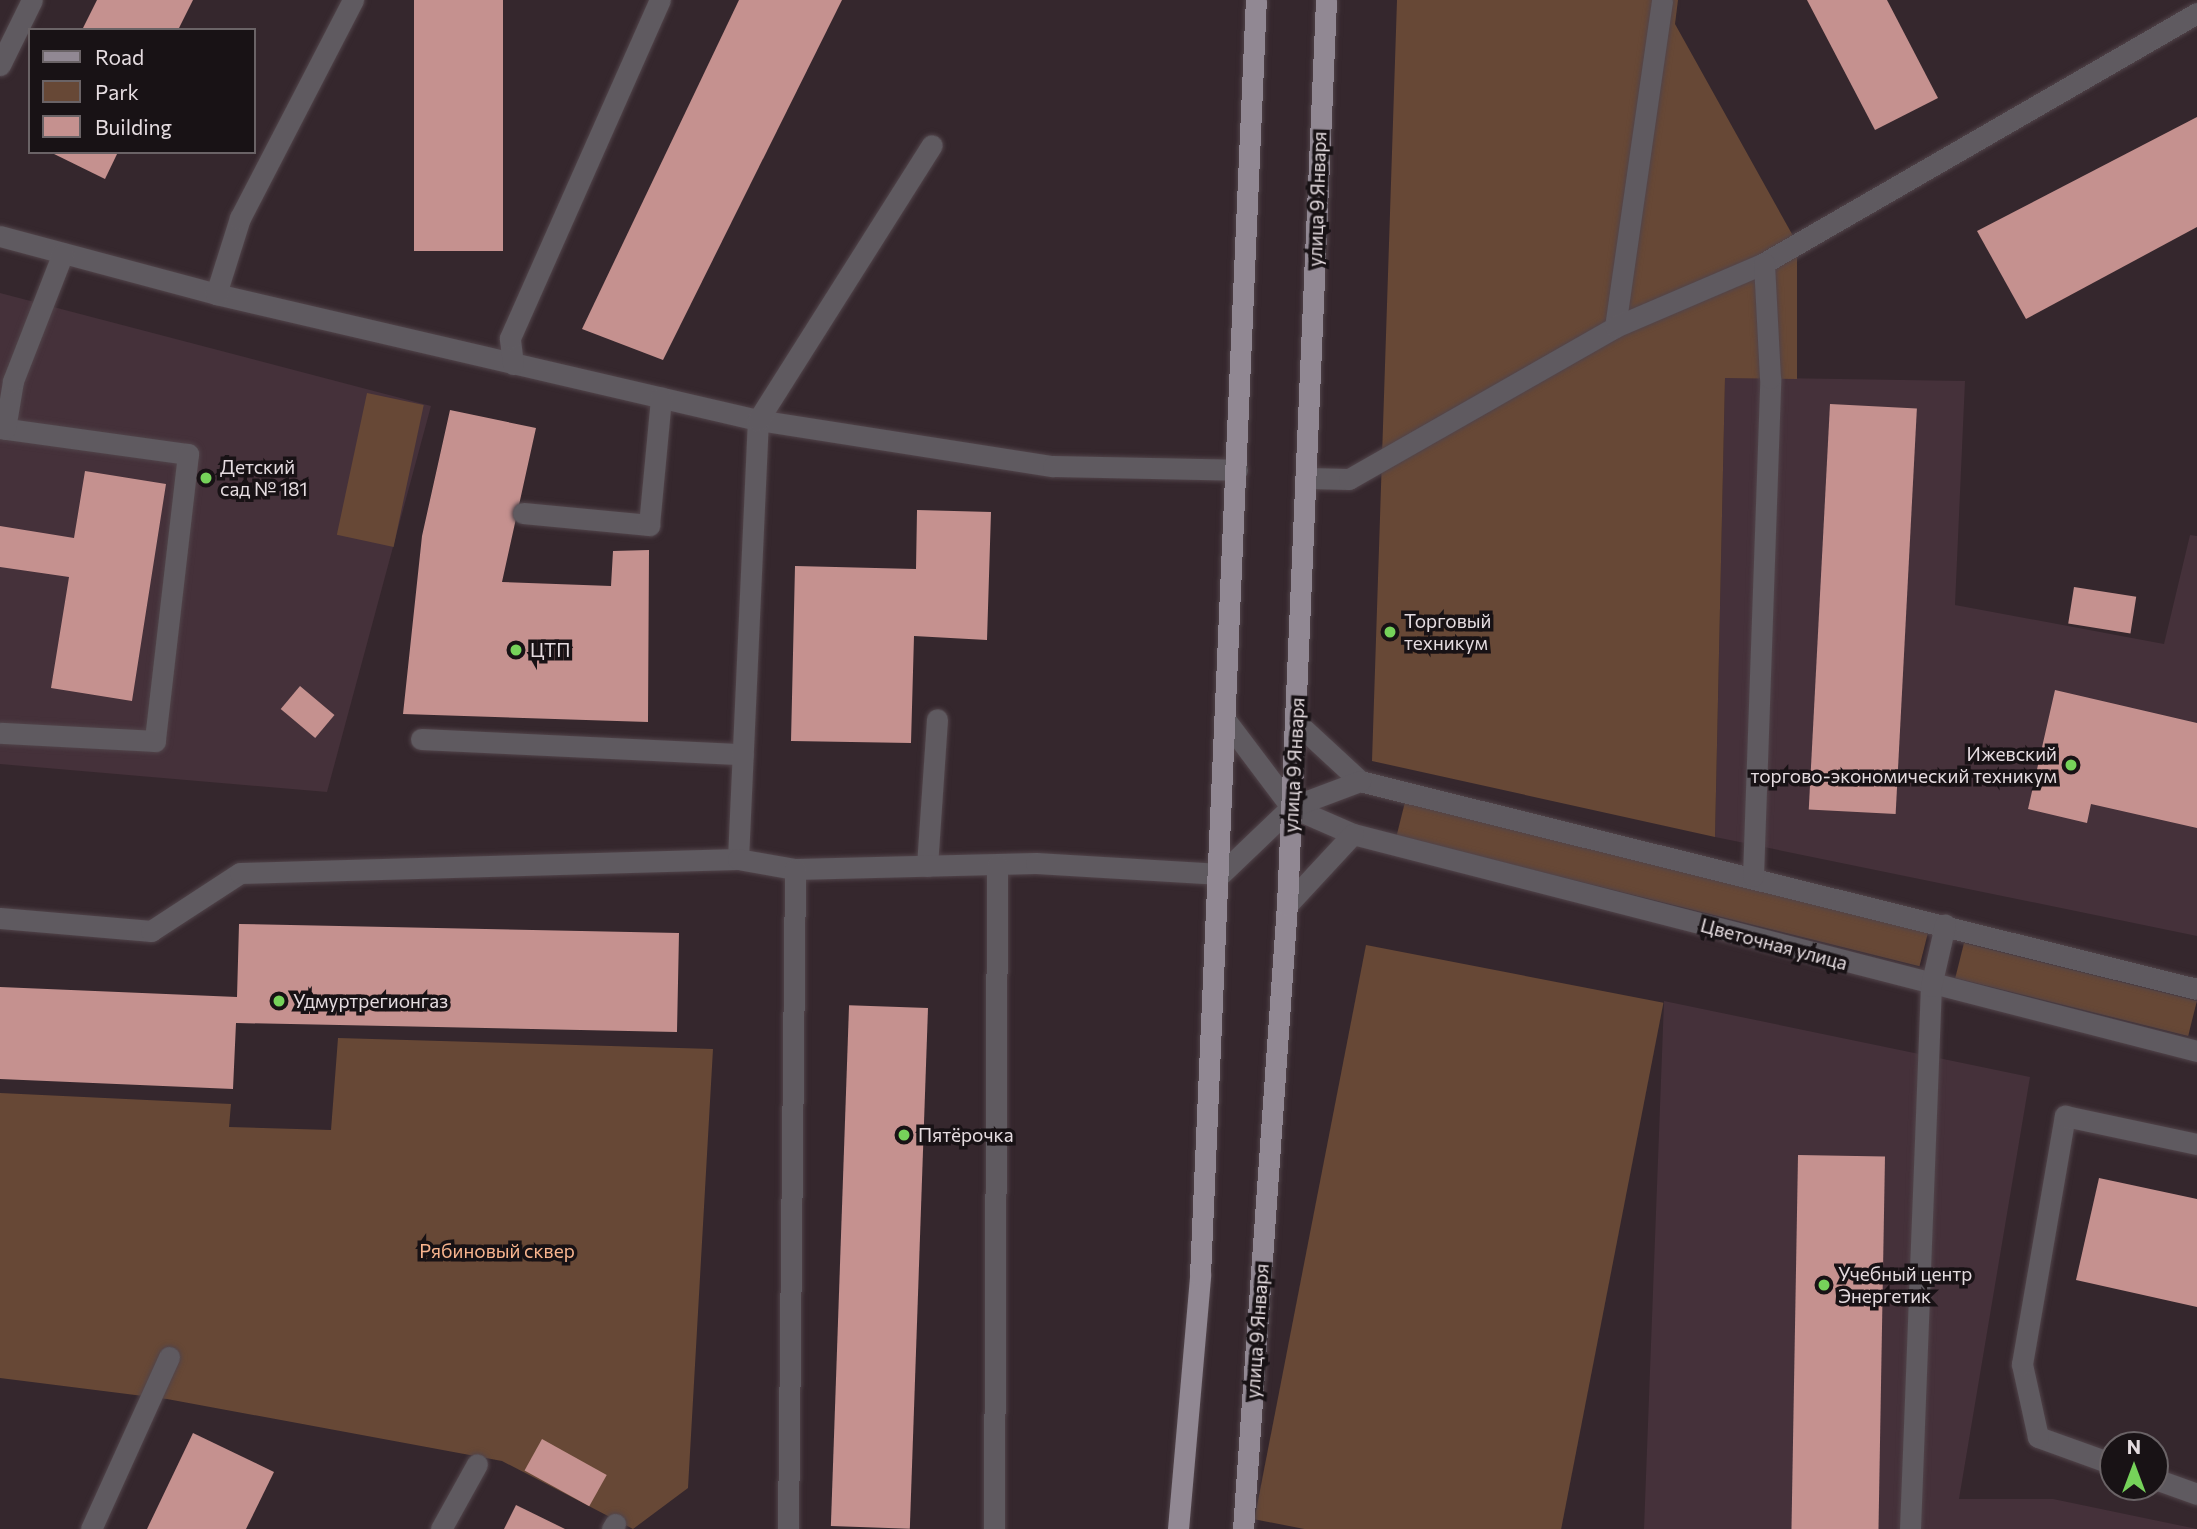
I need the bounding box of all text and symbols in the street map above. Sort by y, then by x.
legend [28,28,256,154]
text: Road [95,44,144,69]
text: Park [95,79,139,104]
text: Building [95,114,172,139]
street label: улица 9 Января [1303,131,1331,267]
place label: Детский сад № 181 [220,456,308,500]
marker: Детский сад № 181 [198,470,214,486]
place label: Торговый техникум [1404,610,1491,654]
marker: Торговый техникум [1382,624,1398,640]
place label: ЦТП [530,639,570,661]
marker: ЦТП [508,642,524,658]
street label: улица 9 Января [1279,697,1309,833]
place label: Ижевский торгово-экономический техникум [1750,743,2057,787]
marker: Ижевский торгово-экономический техникум [2063,757,2079,773]
street label: Цветочная улица [1698,913,1850,975]
place label: Удмуртрегионгаз [293,990,448,1012]
marker: Удмуртрегионгаз [271,993,287,1009]
place label: Пятёрочка [918,1124,1014,1146]
marker: Пятёрочка [896,1127,912,1143]
park label: Рябиновый сквер [419,1240,575,1262]
street label: улица 9 Января [1241,1263,1273,1399]
place label: Учебный центр Энергетик [1838,1263,1972,1307]
marker: Учебный центр Энергетик [1816,1277,1832,1293]
north arrow [2099,1431,2169,1501]
text: N [2127,1435,2141,1458]

